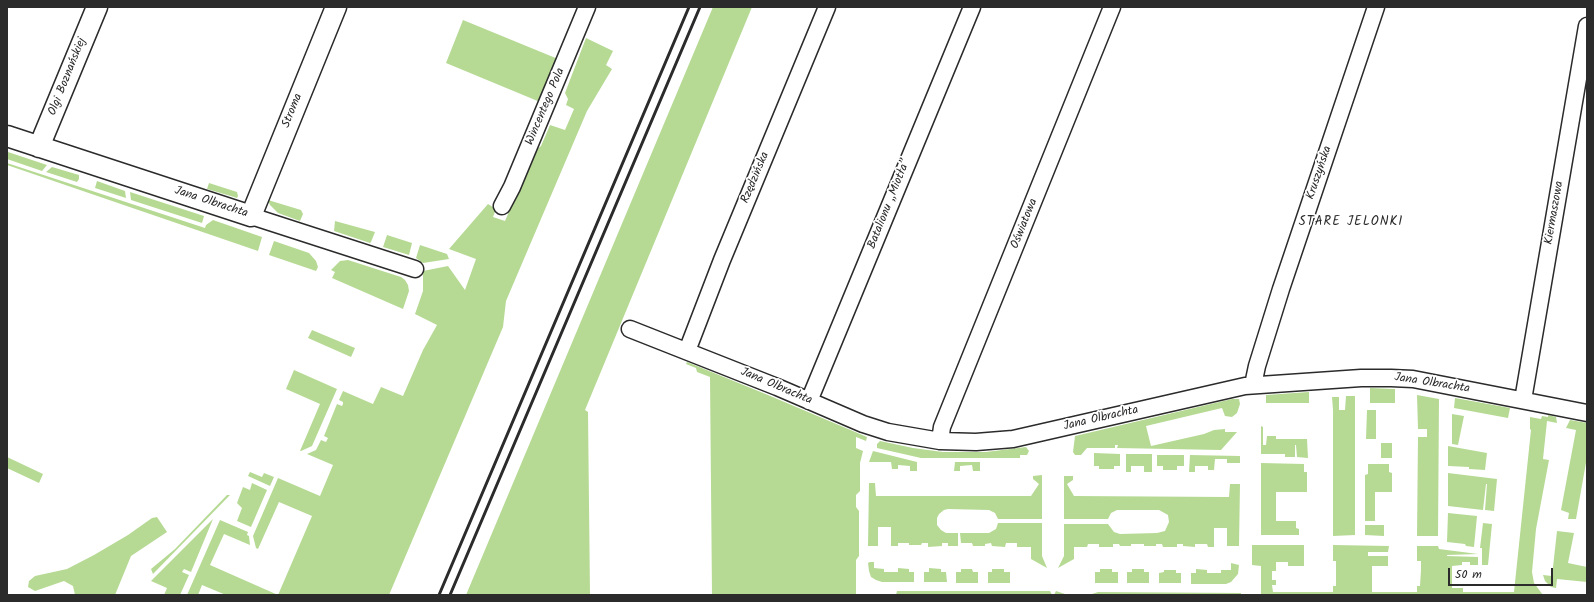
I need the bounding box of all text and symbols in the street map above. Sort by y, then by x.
street label: Olgi Boznańskiej [46,36,90,118]
street label: Wincentego Pola [523,66,569,148]
street label: Stroma [280,92,306,130]
street label: Kruszyńska [1304,144,1336,202]
street label: Rzędzińska [739,150,773,206]
street label: Batalionu „Miotła” [865,157,915,251]
street label: Kiermaszowa [1542,180,1568,246]
street label: Jana Olbrachta [172,184,250,222]
street label: Oświatowa [1008,197,1042,251]
district label: STARE JELONKI [1299,215,1403,231]
street label: Jana Olbrachta [738,365,814,409]
street label: Jana Olbrachta [1393,371,1471,397]
street label: Jana Olbrachta [1062,403,1140,435]
scale bar [1450,560,1555,586]
text: 50 m [1455,565,1482,584]

